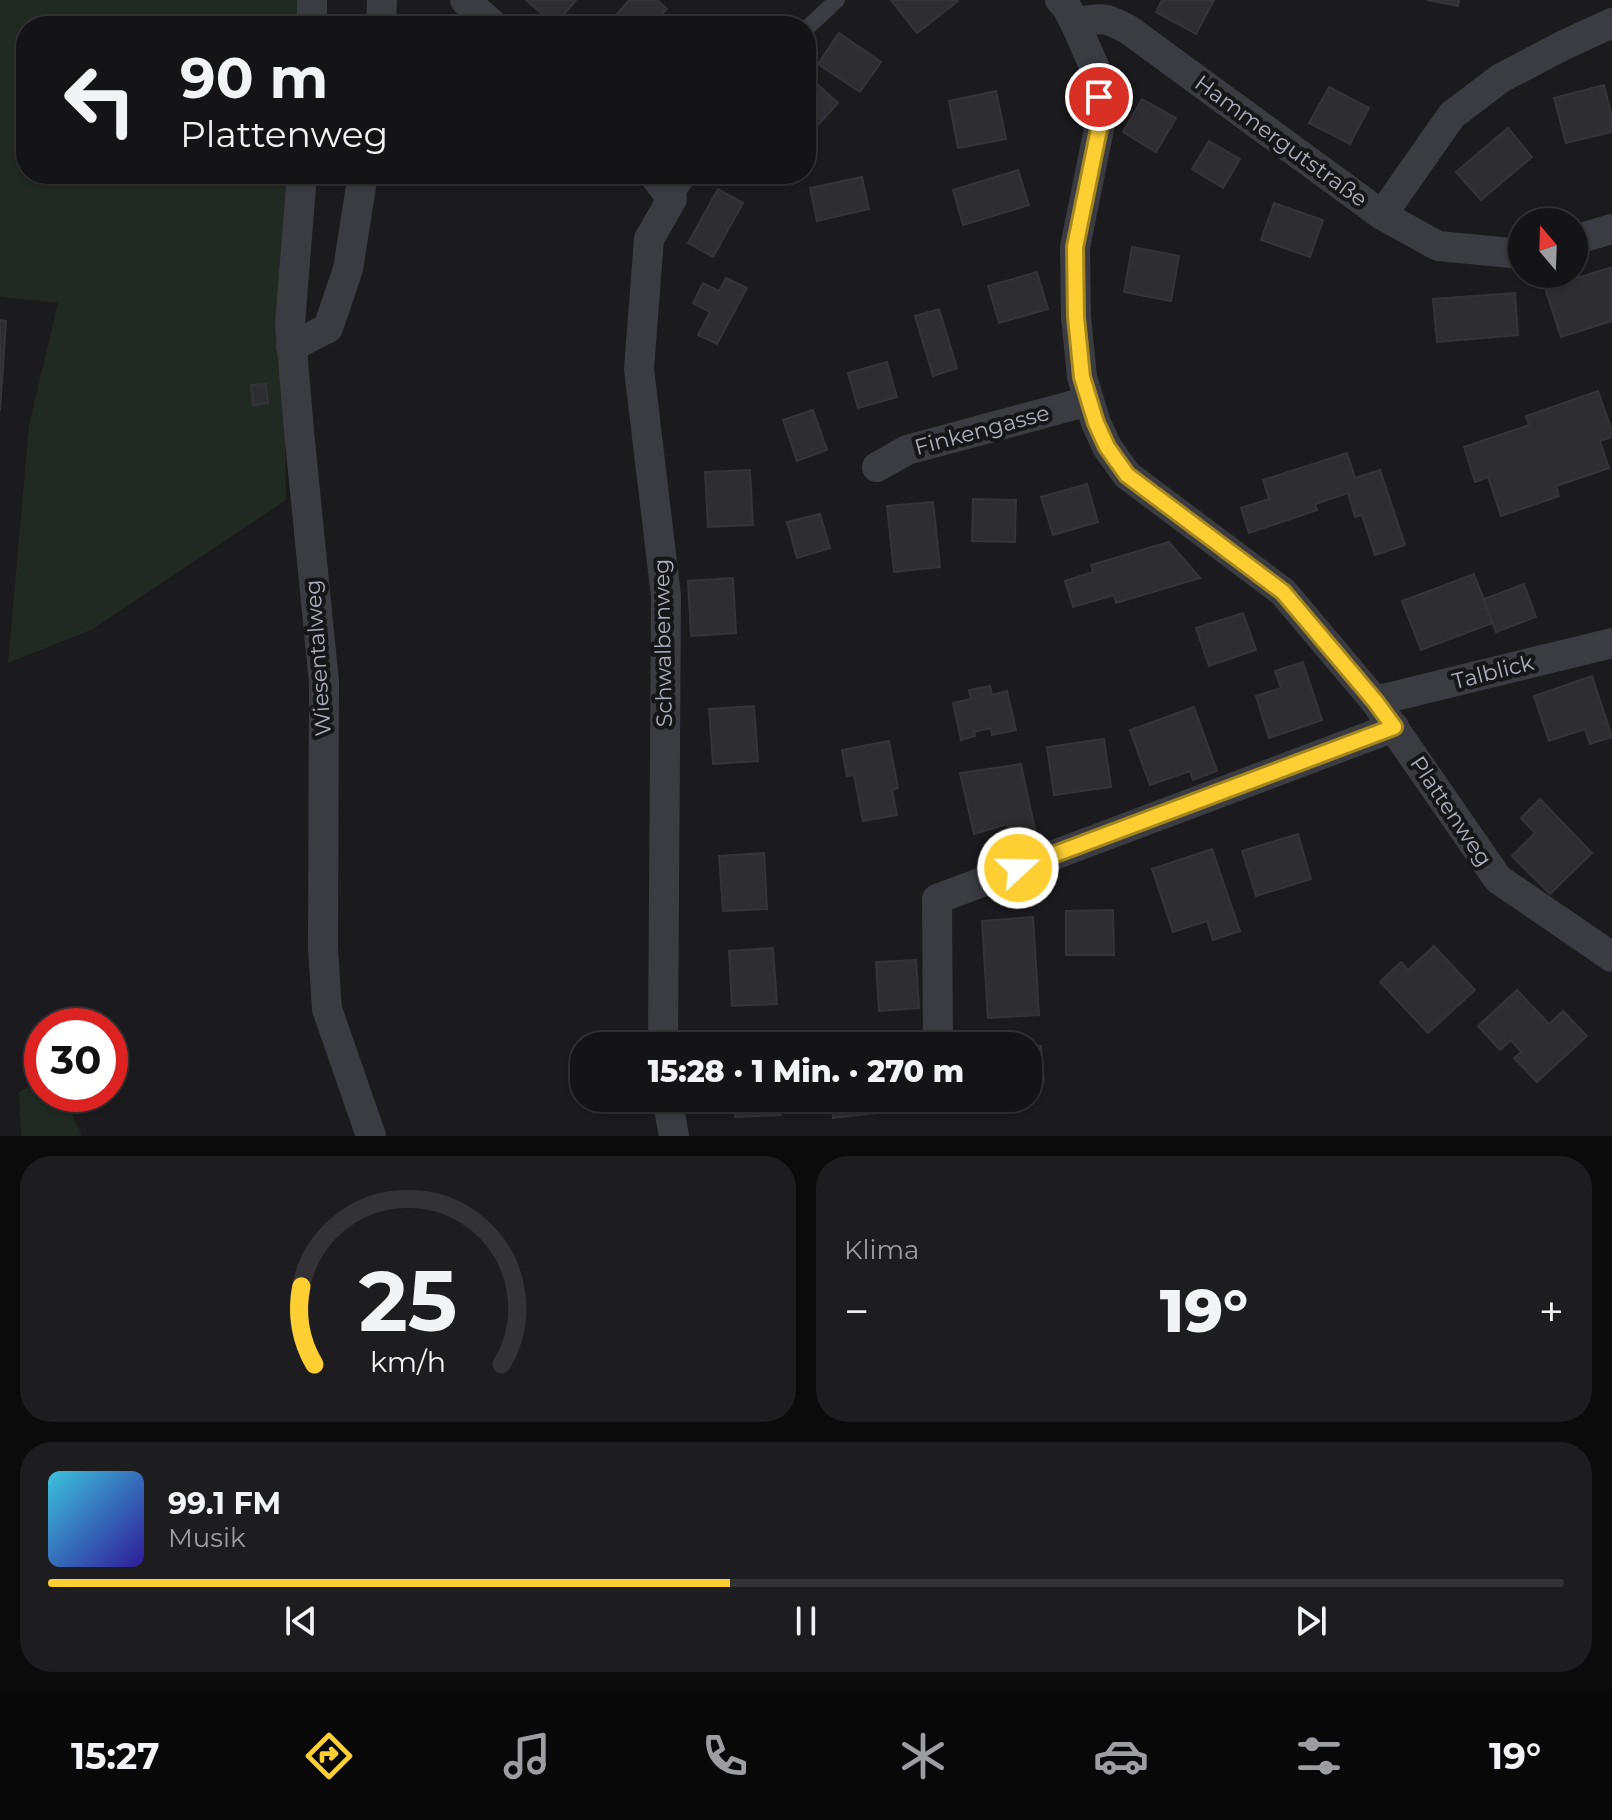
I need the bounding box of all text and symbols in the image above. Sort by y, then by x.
text: 90 m [180,44,328,112]
icon: left [48,48,152,152]
pin [1065,63,1133,131]
street label: Hammergutstraße [1189,69,1373,213]
icon: arrive [1077,75,1121,119]
text: Plattenweg [180,112,388,156]
north arrow [1508,208,1588,288]
map controls [1508,208,1588,288]
street label: Finkengasse [912,399,1052,461]
street label: Schwalbenweg [648,559,678,727]
street label: Wiesentalweg [299,579,337,737]
street label: Talblick [1449,649,1537,695]
street label: Plattenweg [1404,751,1498,871]
position arrow [976,826,1060,910]
speed limit sign: 30 [24,1008,128,1112]
text: 15:28 · 1 Min. · 270 m [648,1053,964,1090]
text: Klima [844,1234,919,1266]
text: 25 [359,1250,457,1352]
text: 19° [1160,1274,1248,1347]
text: − [844,1284,869,1338]
text: + [1539,1284,1564,1338]
text: km/h [370,1344,446,1379]
text: 99.1 FM [168,1485,281,1522]
text: Musik [168,1522,246,1554]
icon: previous [279,1599,323,1643]
icon: pause [784,1599,828,1643]
icon: next [1289,1599,1333,1643]
icon: directions [301,1728,357,1784]
icon: music [499,1728,555,1784]
icon: phone [697,1728,753,1784]
icon: climate [895,1728,951,1784]
icon: car [1093,1728,1149,1784]
icon: filters [1291,1728,1347,1784]
text: 15:27 [71,1734,159,1778]
text: 19° [1489,1734,1541,1778]

